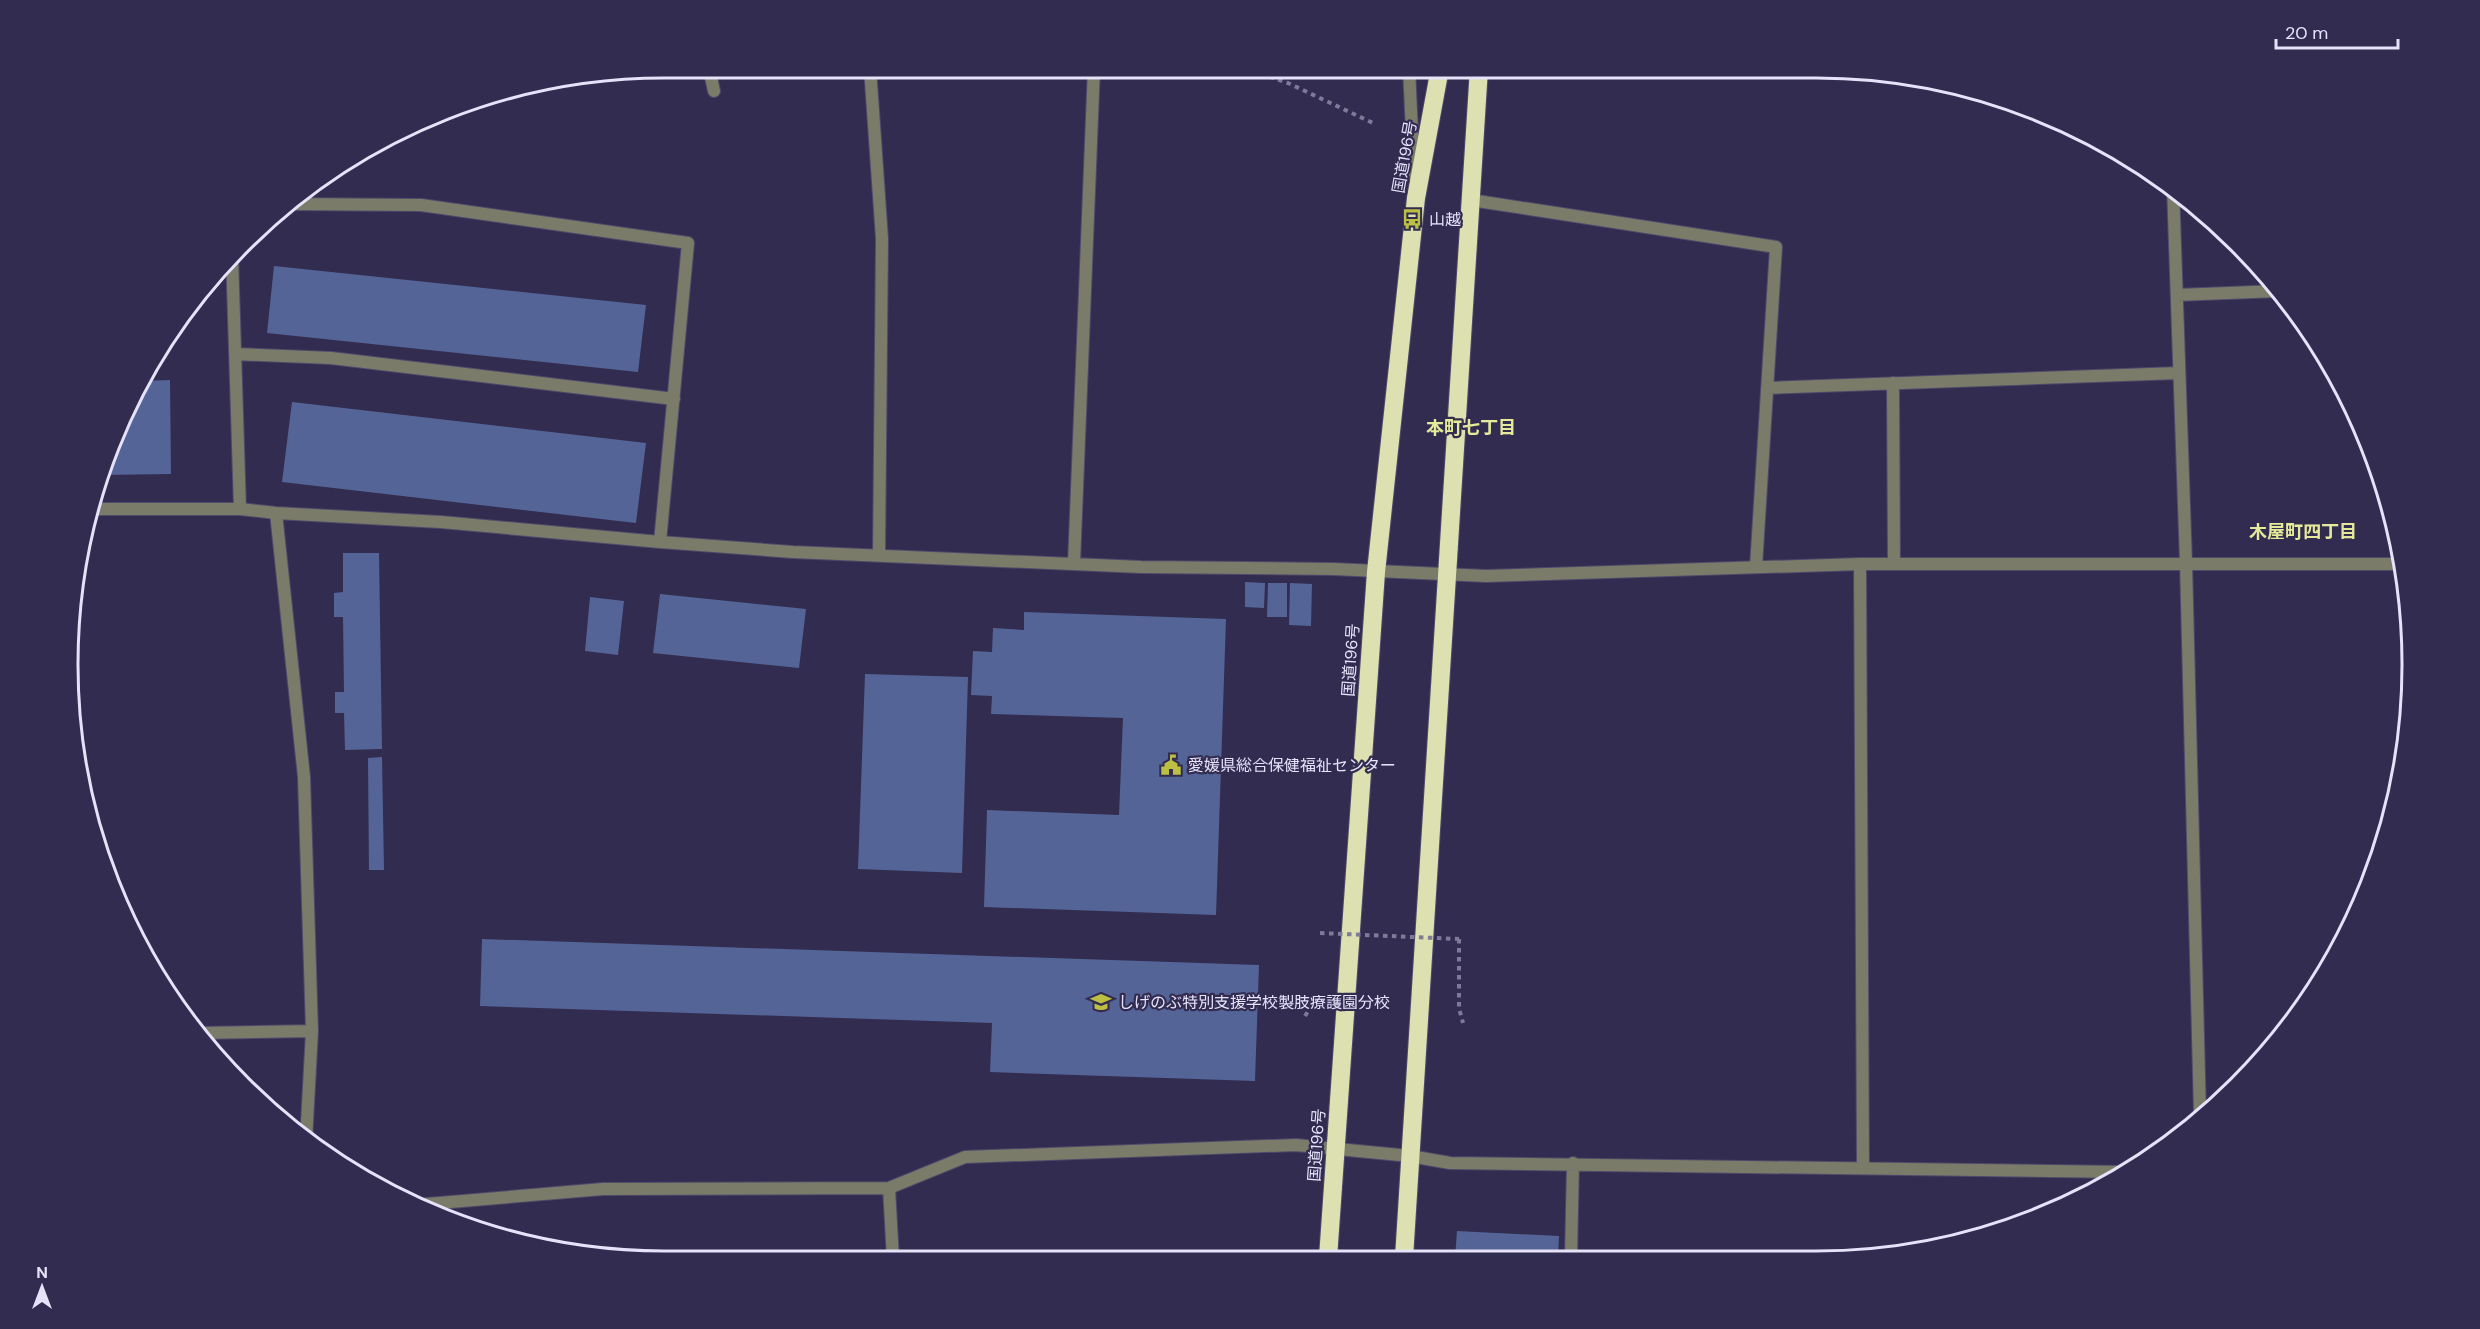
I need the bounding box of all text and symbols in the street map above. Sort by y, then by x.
scale bar [2276,12,2398,50]
text: 20 m [2285,21,2328,45]
street label: 国道196号 [1388,119,1421,195]
bus stop icon: 山越 [1400,207,1424,231]
place label: 山越 [1429,209,1461,230]
district label: 本町七丁目 [1426,416,1516,440]
district label: 木屋町四丁目 [2249,520,2357,544]
street label: 国道196号 [1337,623,1364,697]
public building icon: 愛媛県総合保健福祉センター [1159,753,1183,777]
place label: 愛媛県総合保健福祉センター [1188,755,1396,776]
school or university icon: しげのぶ特別支援学校製肢療護園分校 [1089,990,1113,1014]
place label: しげのぶ特別支援学校製肢療護園分校 [1118,992,1390,1013]
street label: 国道196号 [1303,1108,1330,1182]
north arrow [12,1257,72,1317]
text: N [36,1262,48,1283]

